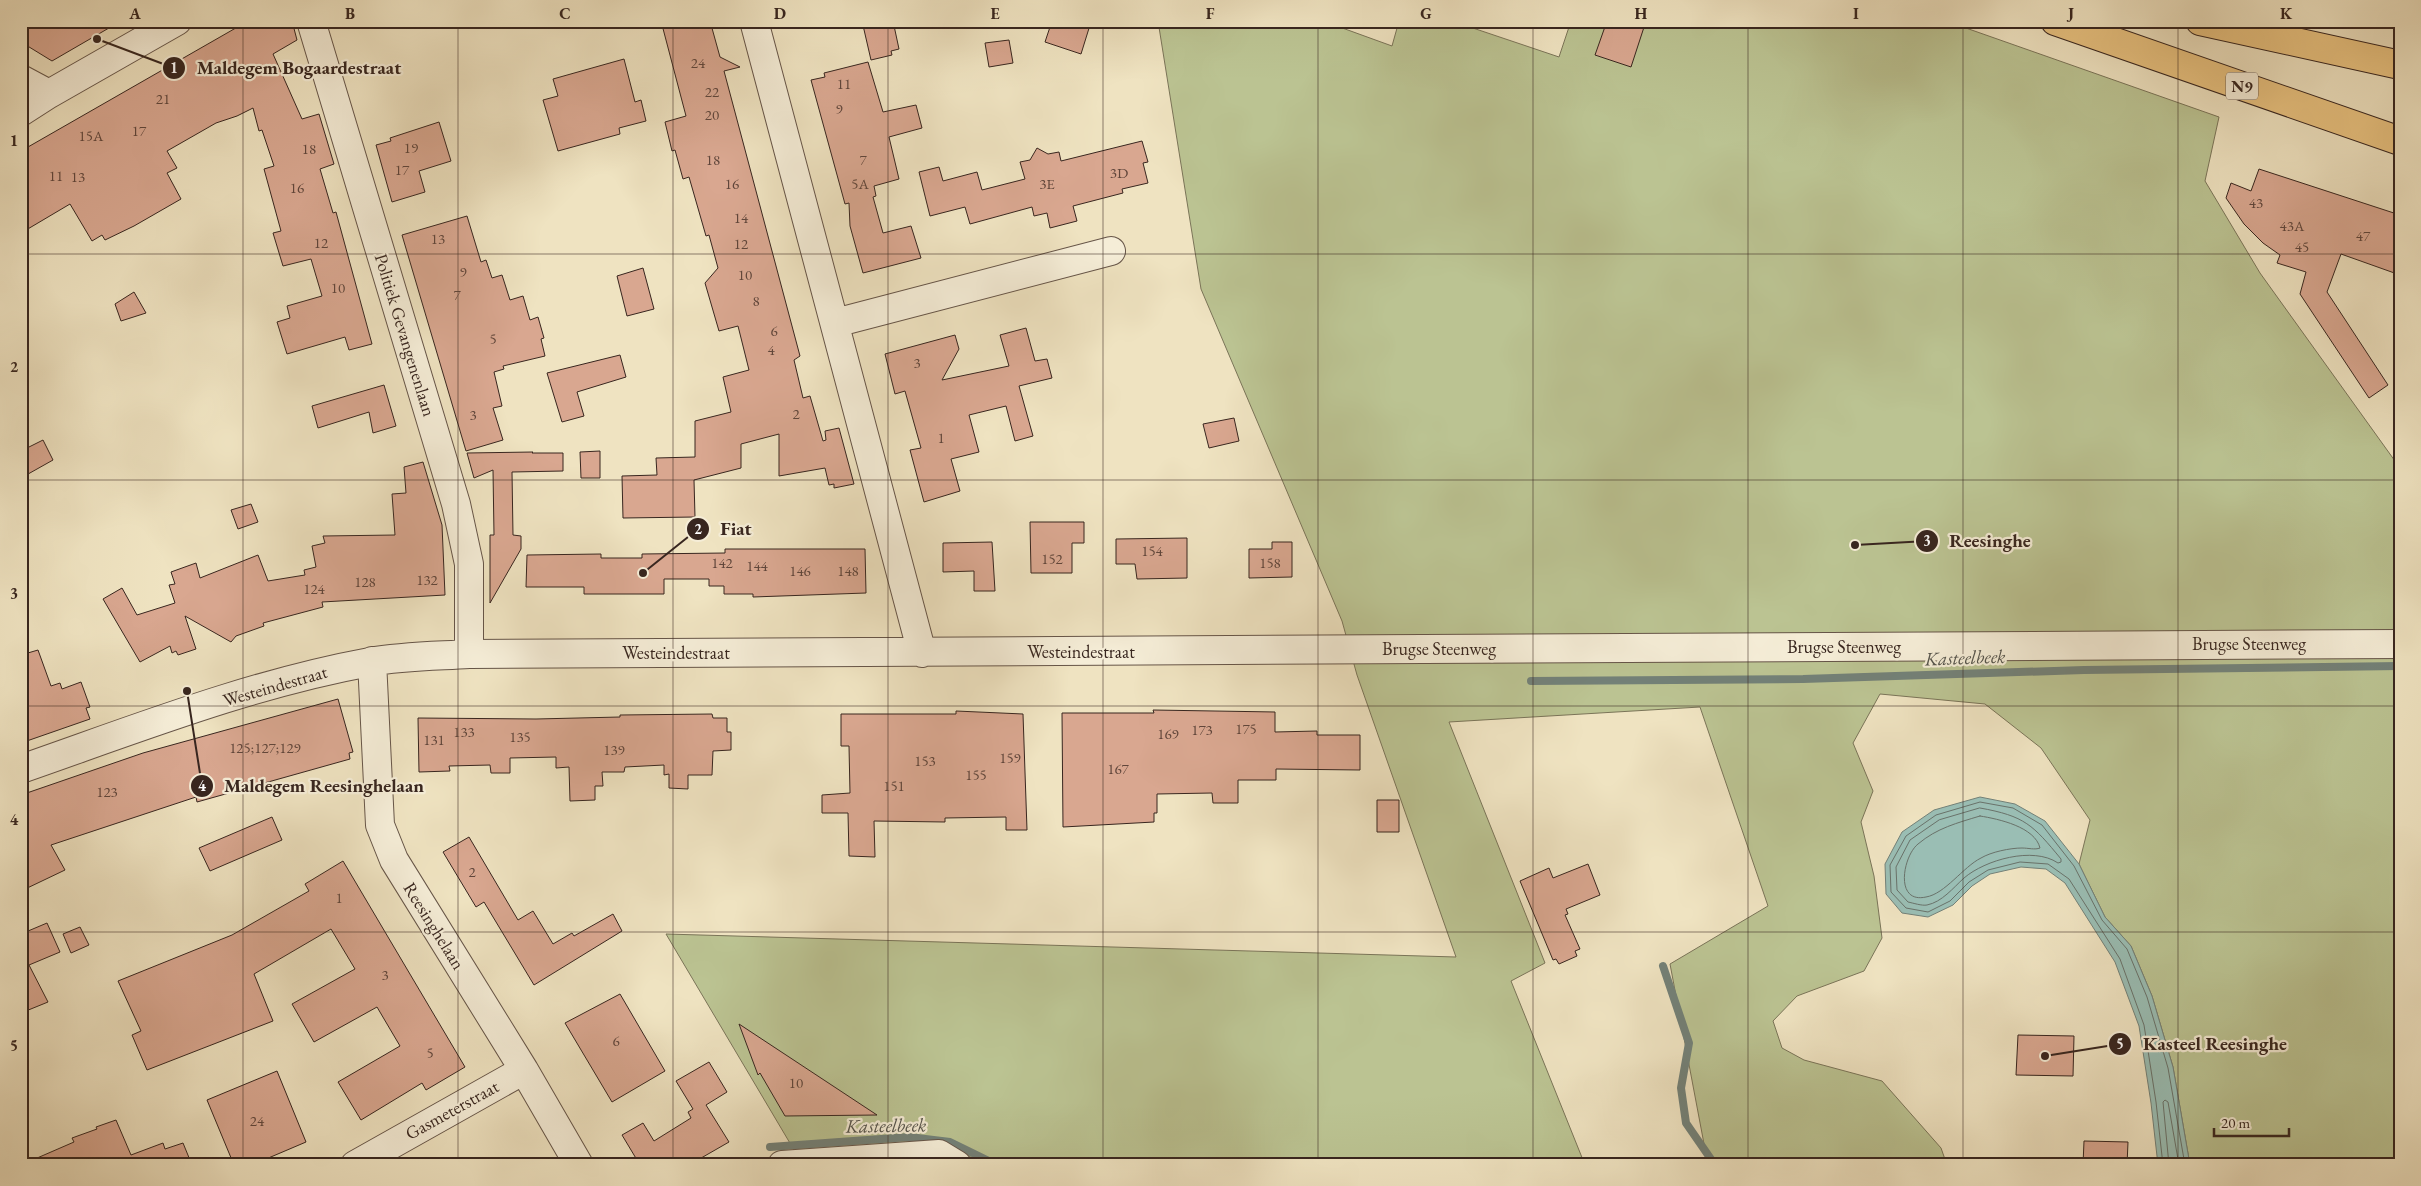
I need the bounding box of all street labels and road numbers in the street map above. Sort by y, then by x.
road number: N9 [2226,72,2258,100]
street label: Politiek Gevangenenlaan [370,251,441,420]
street label: Brugse Steenweg [2192,632,2306,655]
street label: Brugse Steenweg [1787,635,1901,658]
street label: Brugse Steenweg [1382,637,1496,660]
street label: Westeindestraat [1027,640,1135,663]
street label: Westeindestraat [622,641,730,664]
street label: Westeindestraat [220,660,330,711]
street label: Reesinghelaan [399,878,471,974]
street label: Gasmeterstraat [401,1074,503,1145]

